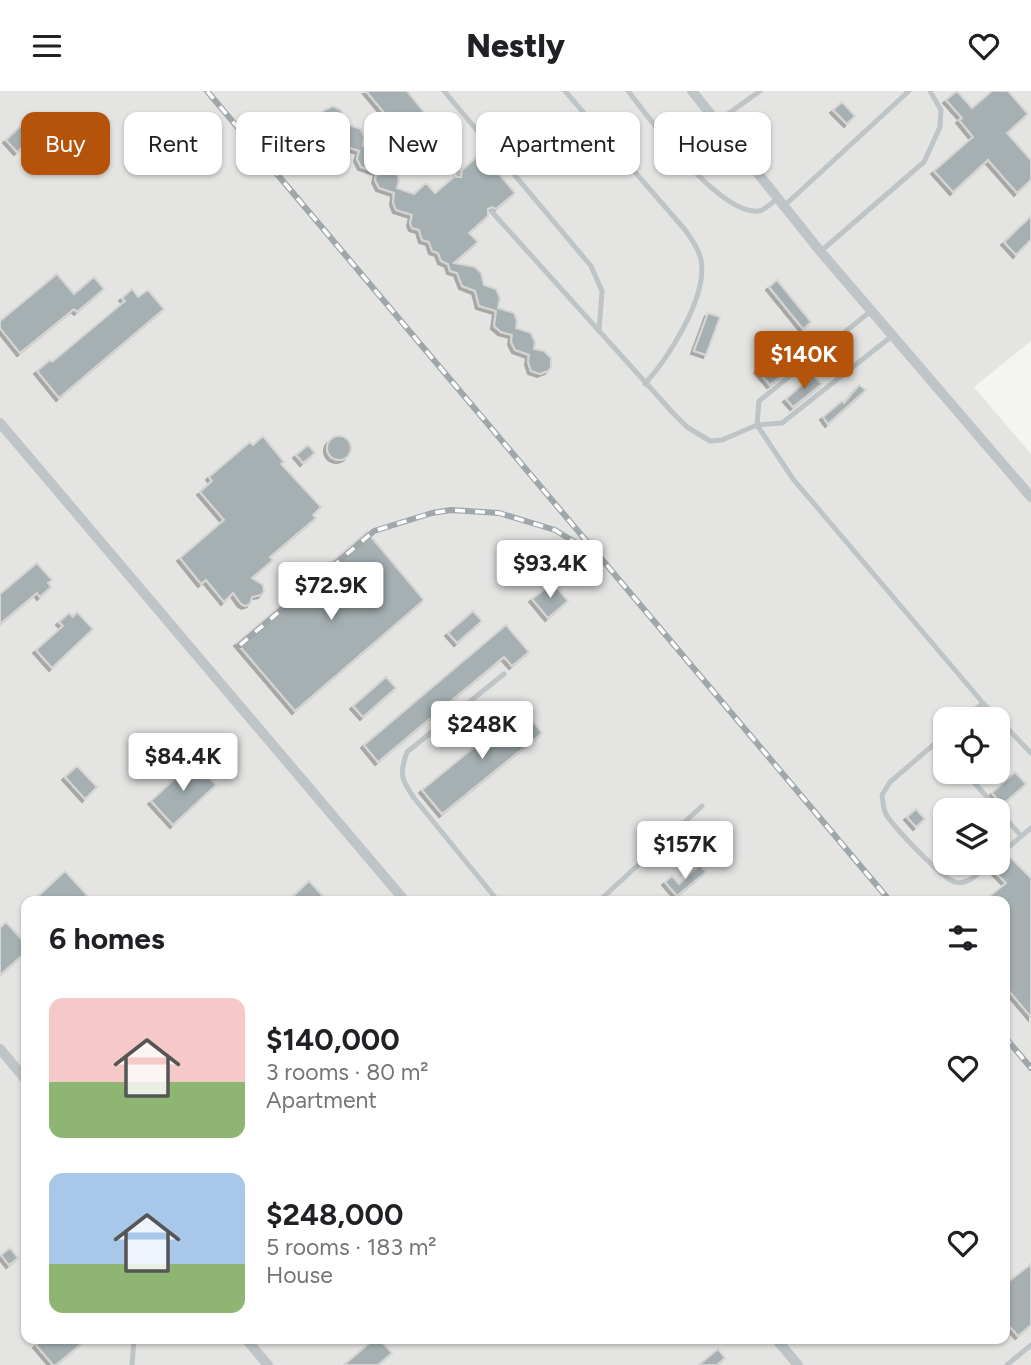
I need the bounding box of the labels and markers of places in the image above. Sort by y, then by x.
pin: $140K [755,331,853,391]
pin: $93.4K [493,540,607,600]
pin: $72.9K [274,563,388,622]
pin: $248K [433,701,531,761]
pin: $84.4K [126,733,240,793]
pin: $157K [636,821,734,881]

